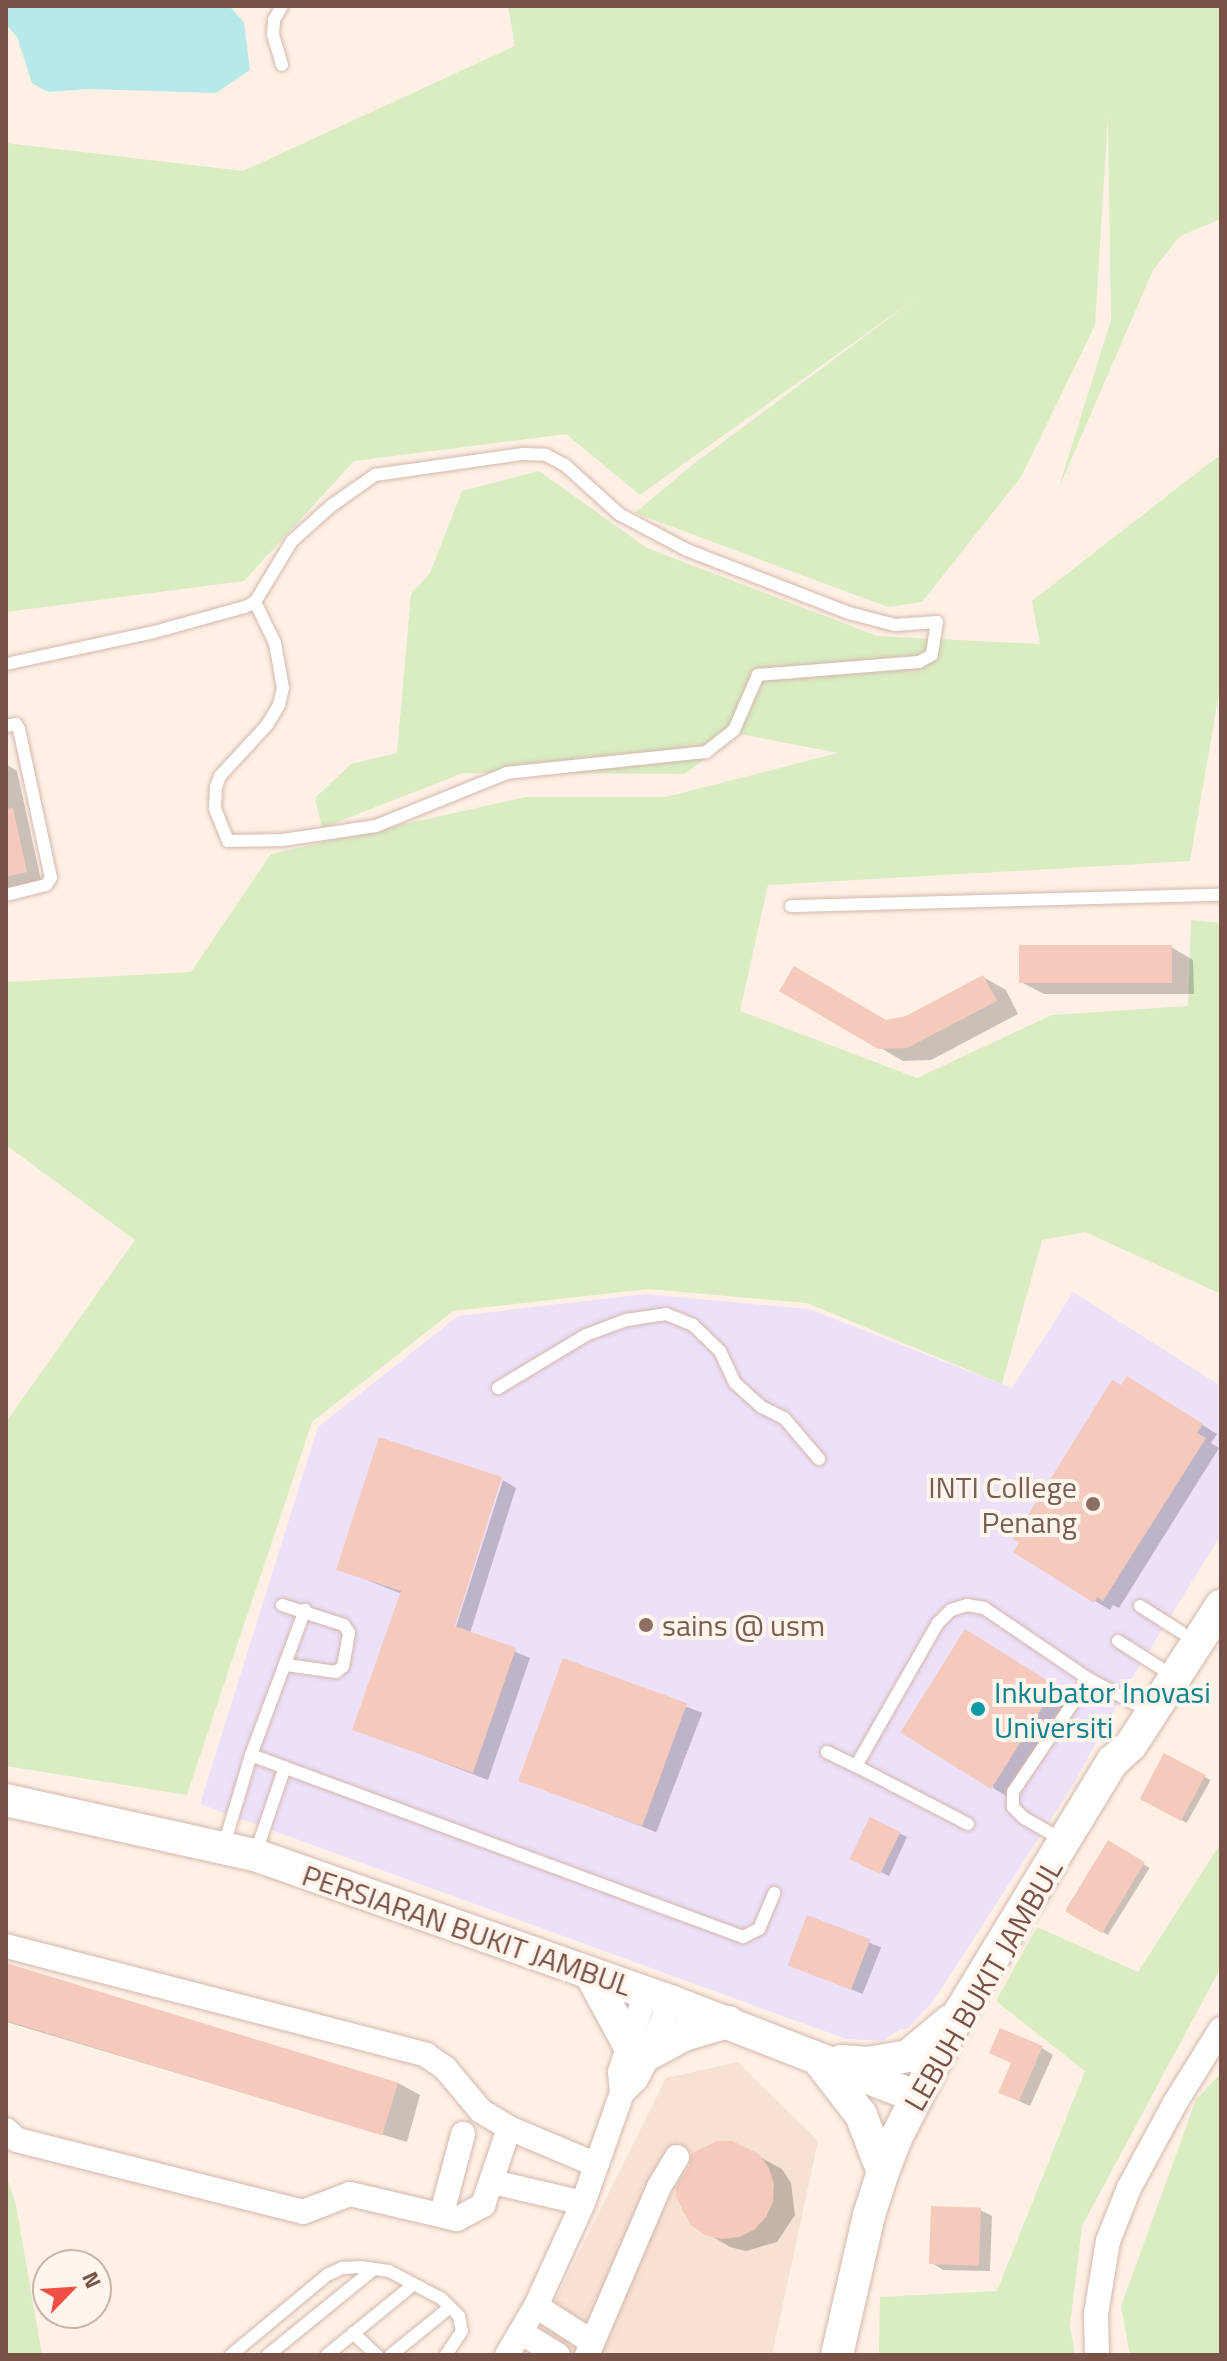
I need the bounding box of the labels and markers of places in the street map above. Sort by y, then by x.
place label: INTI College Penang [928,1469,1077,1540]
marker: INTI College Penang [1084,1495,1102,1513]
place label: sains @ usm [662,1607,825,1643]
marker: sains @ usm [637,1616,655,1634]
place label: Inkubator Inovasi Universiti [994,1674,1211,1744]
marker: Inkubator Inovasi Universiti [969,1700,987,1718]

